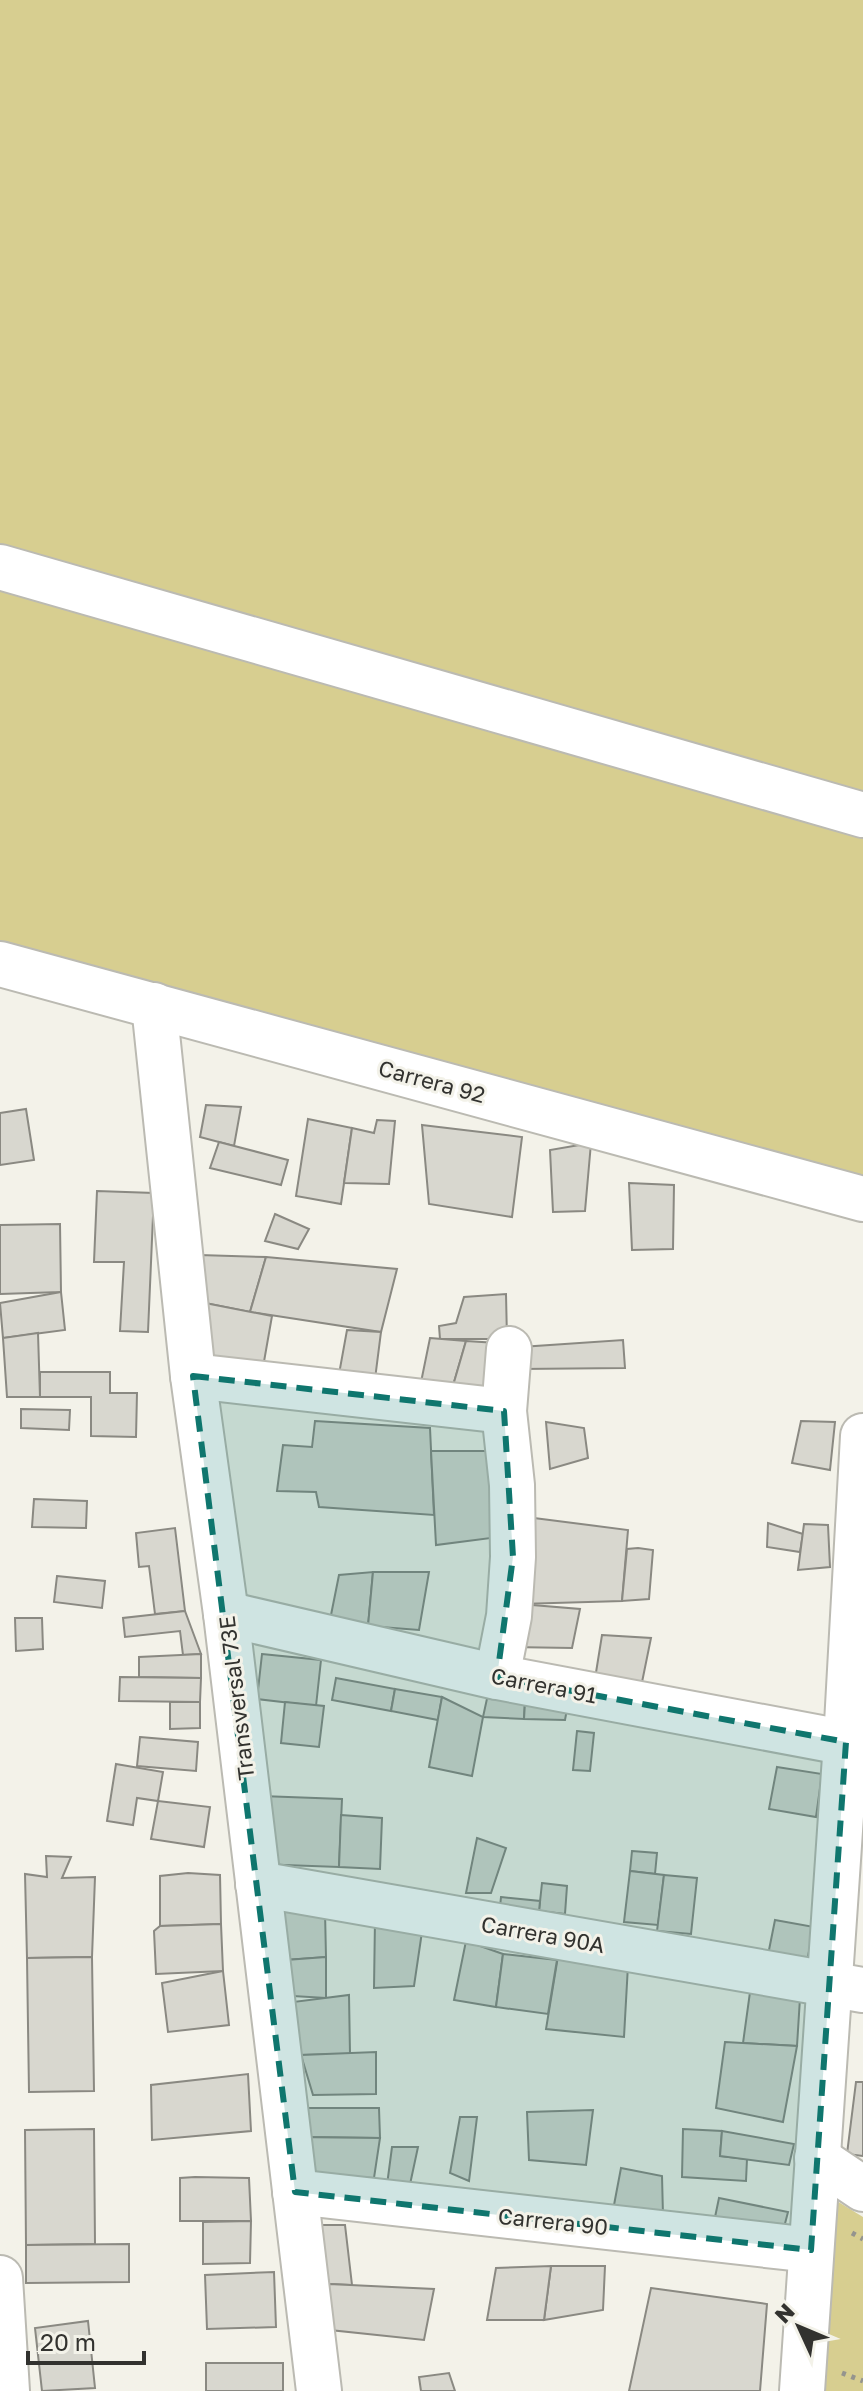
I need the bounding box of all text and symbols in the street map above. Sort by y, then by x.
street label: Carrera 92 [376,1054,488,1108]
street label: Transversal 73E [213,1614,259,1782]
street label: Carrera 91 [489,1662,600,1709]
street label: Carrera 90A [479,1910,607,1958]
street label: Carrera 90 [497,2202,609,2240]
north arrow [759,2287,839,2367]
text: N [769,2297,800,2328]
scale bar [28,2315,144,2365]
text: 20 m [40,2327,96,2356]

